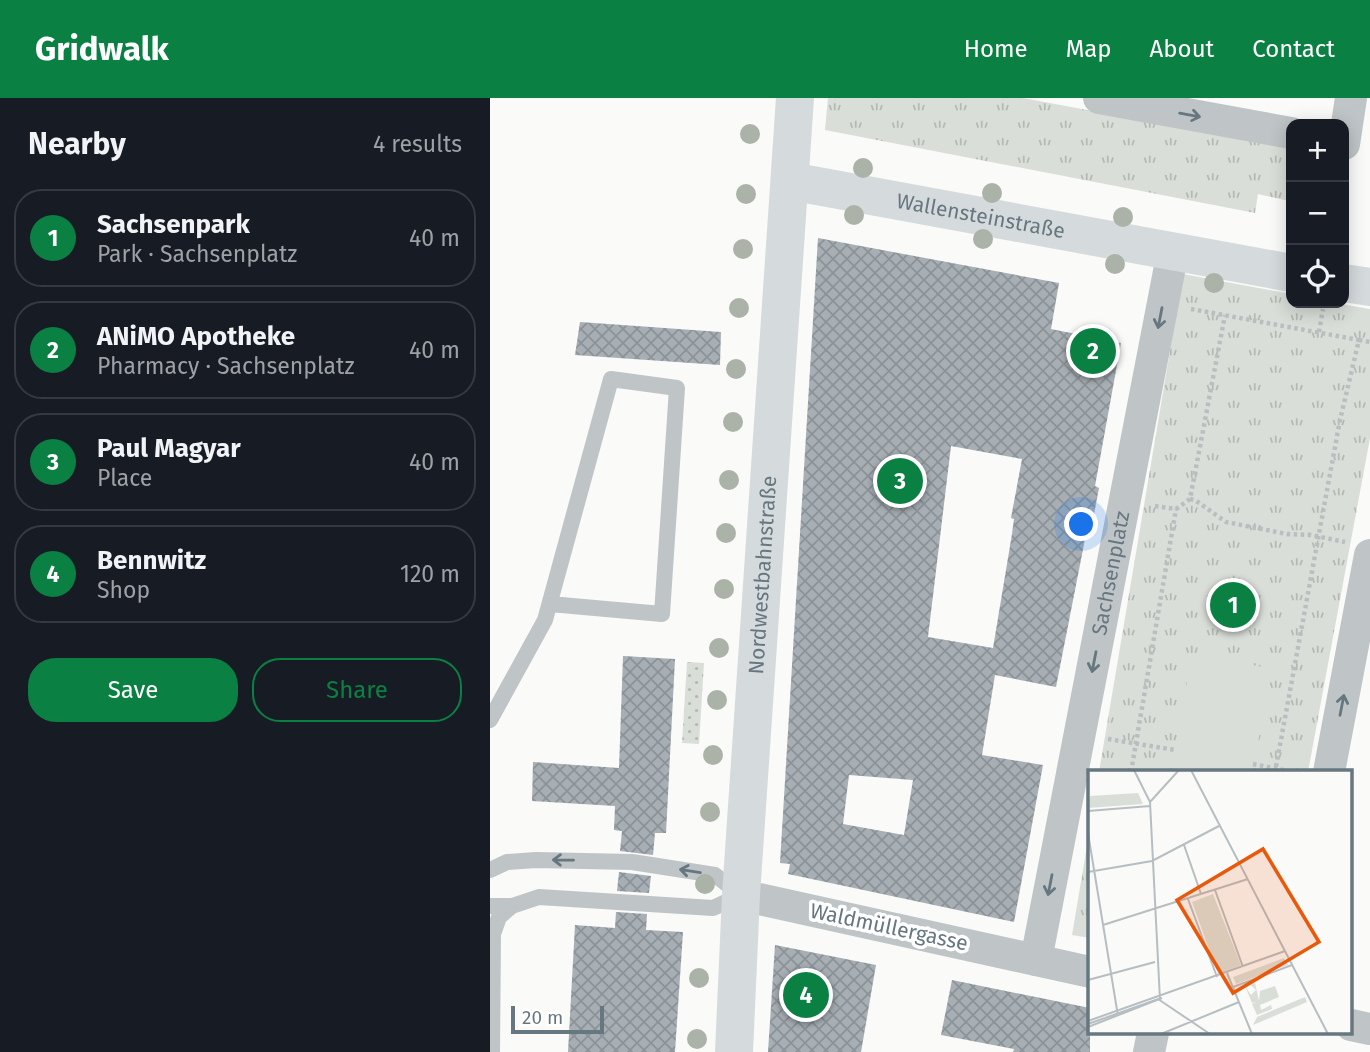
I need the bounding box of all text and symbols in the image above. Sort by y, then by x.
text: Gridwalk [35,29,169,69]
text: Home [964,35,1028,63]
text: Map [1066,35,1112,63]
text: About [1150,35,1214,63]
text: Contact [1252,35,1335,63]
one-way arrow [1178,108,1201,122]
map controls [1286,119,1349,308]
button: + [1286,119,1349,182]
text: Nearby [28,126,126,162]
text: 4 results [373,130,462,158]
button: − [1286,182,1349,245]
street label: Wallensteinstraße [894,188,1067,244]
text: Sachsenpark [97,209,250,240]
text: 1 [48,224,58,252]
text: 40 m [409,224,460,252]
text: Park · Sachsenplatz [97,240,297,268]
button: locate [1286,245,1349,308]
one-way arrow [1153,306,1166,329]
text: ANiMO Apotheke [97,321,295,352]
pin: 2 [1070,325,1116,377]
text: 2 [47,336,59,364]
text: 40 m [409,336,460,364]
text: Pharmacy · Sachsenplatz [97,352,354,380]
text: Paul Magyar [97,433,241,464]
text: 3 [47,448,59,476]
text: 40 m [409,448,460,476]
pin: 3 [877,455,923,507]
text: Place [97,464,152,492]
street label: Nordwestbahnstraße [743,475,782,675]
your location [1064,507,1098,541]
street label: Sachsenplatz [1086,509,1135,637]
text: Bennwitz [97,545,206,576]
text: 4 [47,560,60,588]
text: 120 m [400,560,460,588]
text: Shop [97,576,150,604]
pin: 1 [1210,579,1256,631]
one-way arrow [1086,650,1100,673]
button: Save [28,658,238,722]
button: Share [252,658,462,722]
one-way arrow [1335,694,1349,717]
inset map [1088,770,1352,1034]
one-way arrow [552,854,575,867]
one-way arrow [679,864,702,877]
one-way arrow [1043,873,1057,896]
street label: Waldmüllergasse [808,898,970,956]
pin: 4 [783,969,829,1021]
scale bar [511,1003,604,1035]
text: 20 m [522,1006,563,1029]

